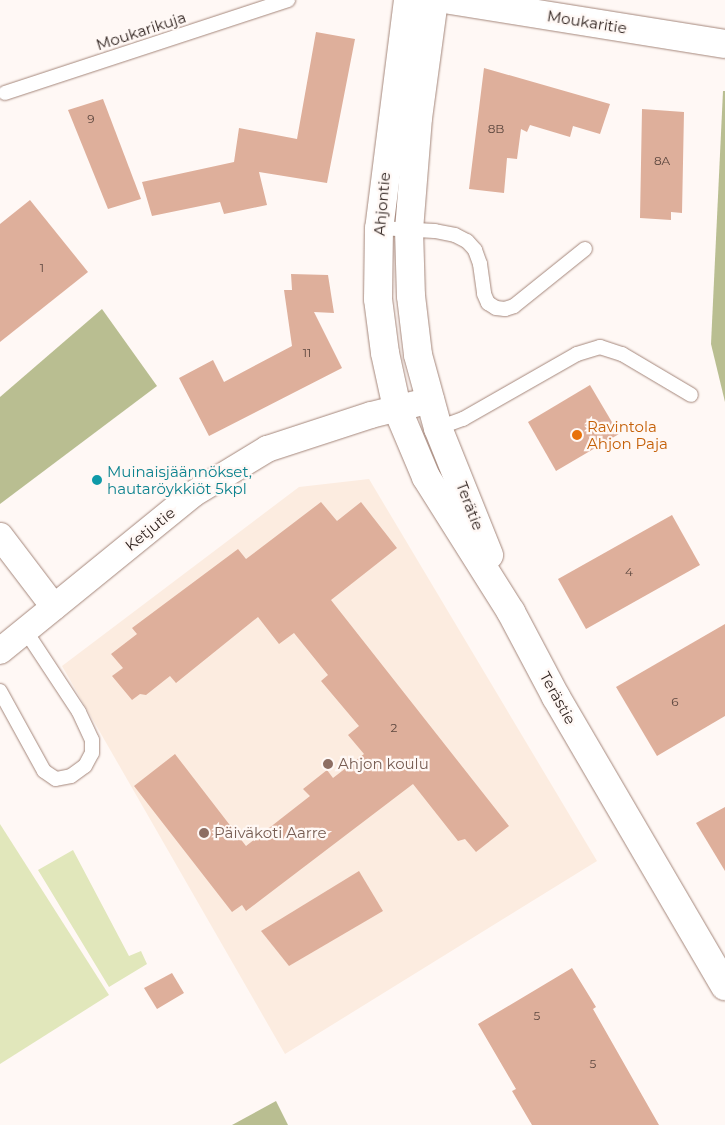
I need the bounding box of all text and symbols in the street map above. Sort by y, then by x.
street label: Moukaritie [546,7,628,37]
street label: Moukarikuja [94,8,188,54]
house number: 9 [87,112,95,126]
house number: 8B [488,122,504,136]
house number: 8A [654,154,670,168]
street label: Ahjontie [370,171,394,237]
house number: 1 [40,261,44,275]
house number: 11 [303,346,311,360]
place label: Ravintola Ahjon Paja [587,417,668,452]
marker: Ravintola Ahjon Paja [571,429,583,441]
place label: Muinaisjäännökset, hautaröykkiöt 5kpl [107,462,252,497]
marker: Muinaisjäännökset, hautaröykkiöt 5kpl [91,474,103,486]
street label: Terätie [453,479,487,533]
street label: Ketjutie [121,503,179,555]
house number: 4 [625,565,633,579]
street label: Terästie [536,668,580,728]
house number: 6 [671,695,679,709]
house number: 2 [391,721,397,735]
place label: Ahjon koulu [338,755,429,773]
marker: Ahjon koulu [322,758,334,770]
place label: Päiväkoti Aarre [214,824,327,842]
marker: Päiväkoti Aarre [198,827,210,839]
house number: 5 [534,1009,540,1023]
house number: 5 [590,1057,596,1071]

